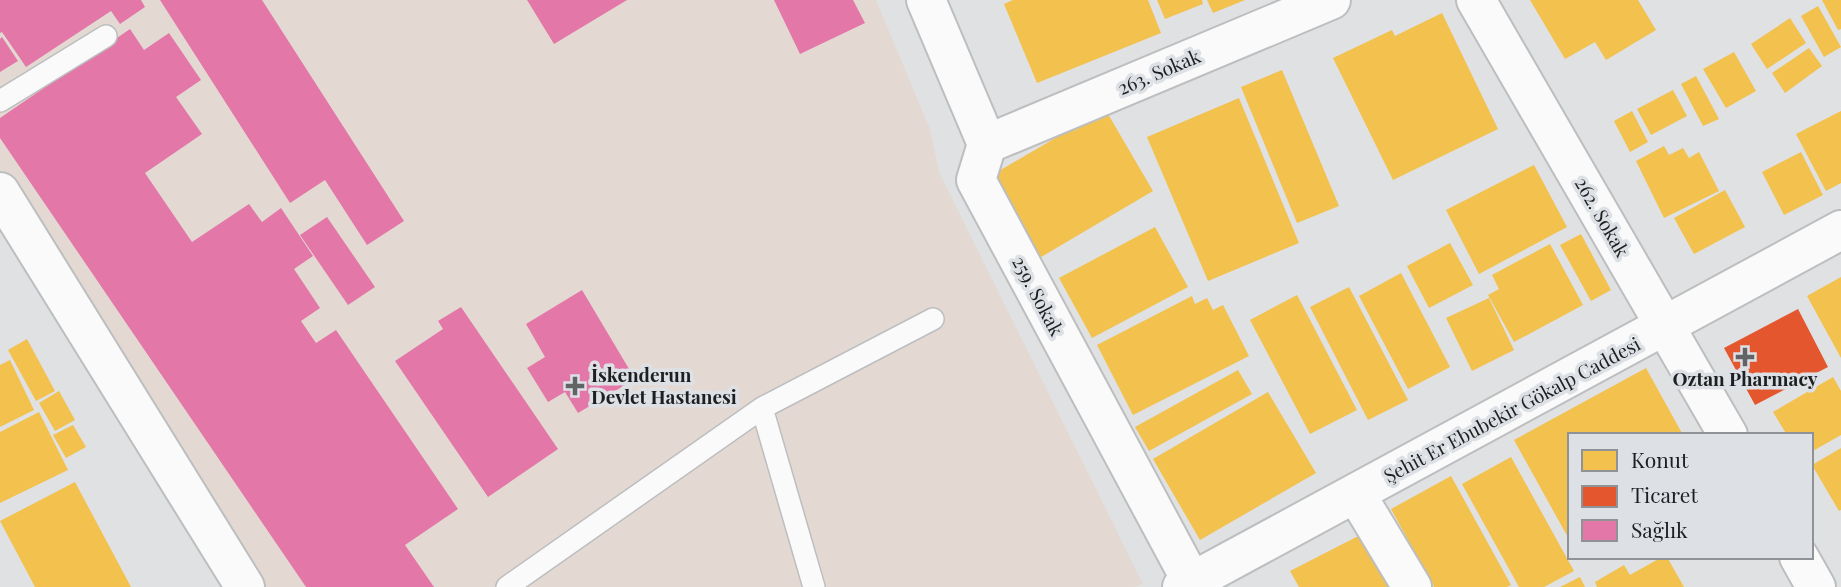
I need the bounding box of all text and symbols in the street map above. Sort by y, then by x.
street label: 263. Sokak [1113,42,1205,100]
street label: 262. Sokak [1570,172,1636,262]
street label: 259. Sokak [1007,251,1071,340]
street label: Şehit Er Ebubekir Gökalp Caddesi [1379,330,1645,488]
marker: Oztan Pharmacy [1737,349,1753,365]
place label: İskenderun Devlet Hastanesi [591,361,737,409]
place label: Oztan Pharmacy [1672,365,1818,391]
marker: İskenderun Devlet Hastanesi [565,376,585,396]
legend [1568,433,1813,559]
text: Konut [1631,445,1689,473]
text: Ticaret [1631,480,1698,508]
text: Sağlık [1631,515,1688,543]

